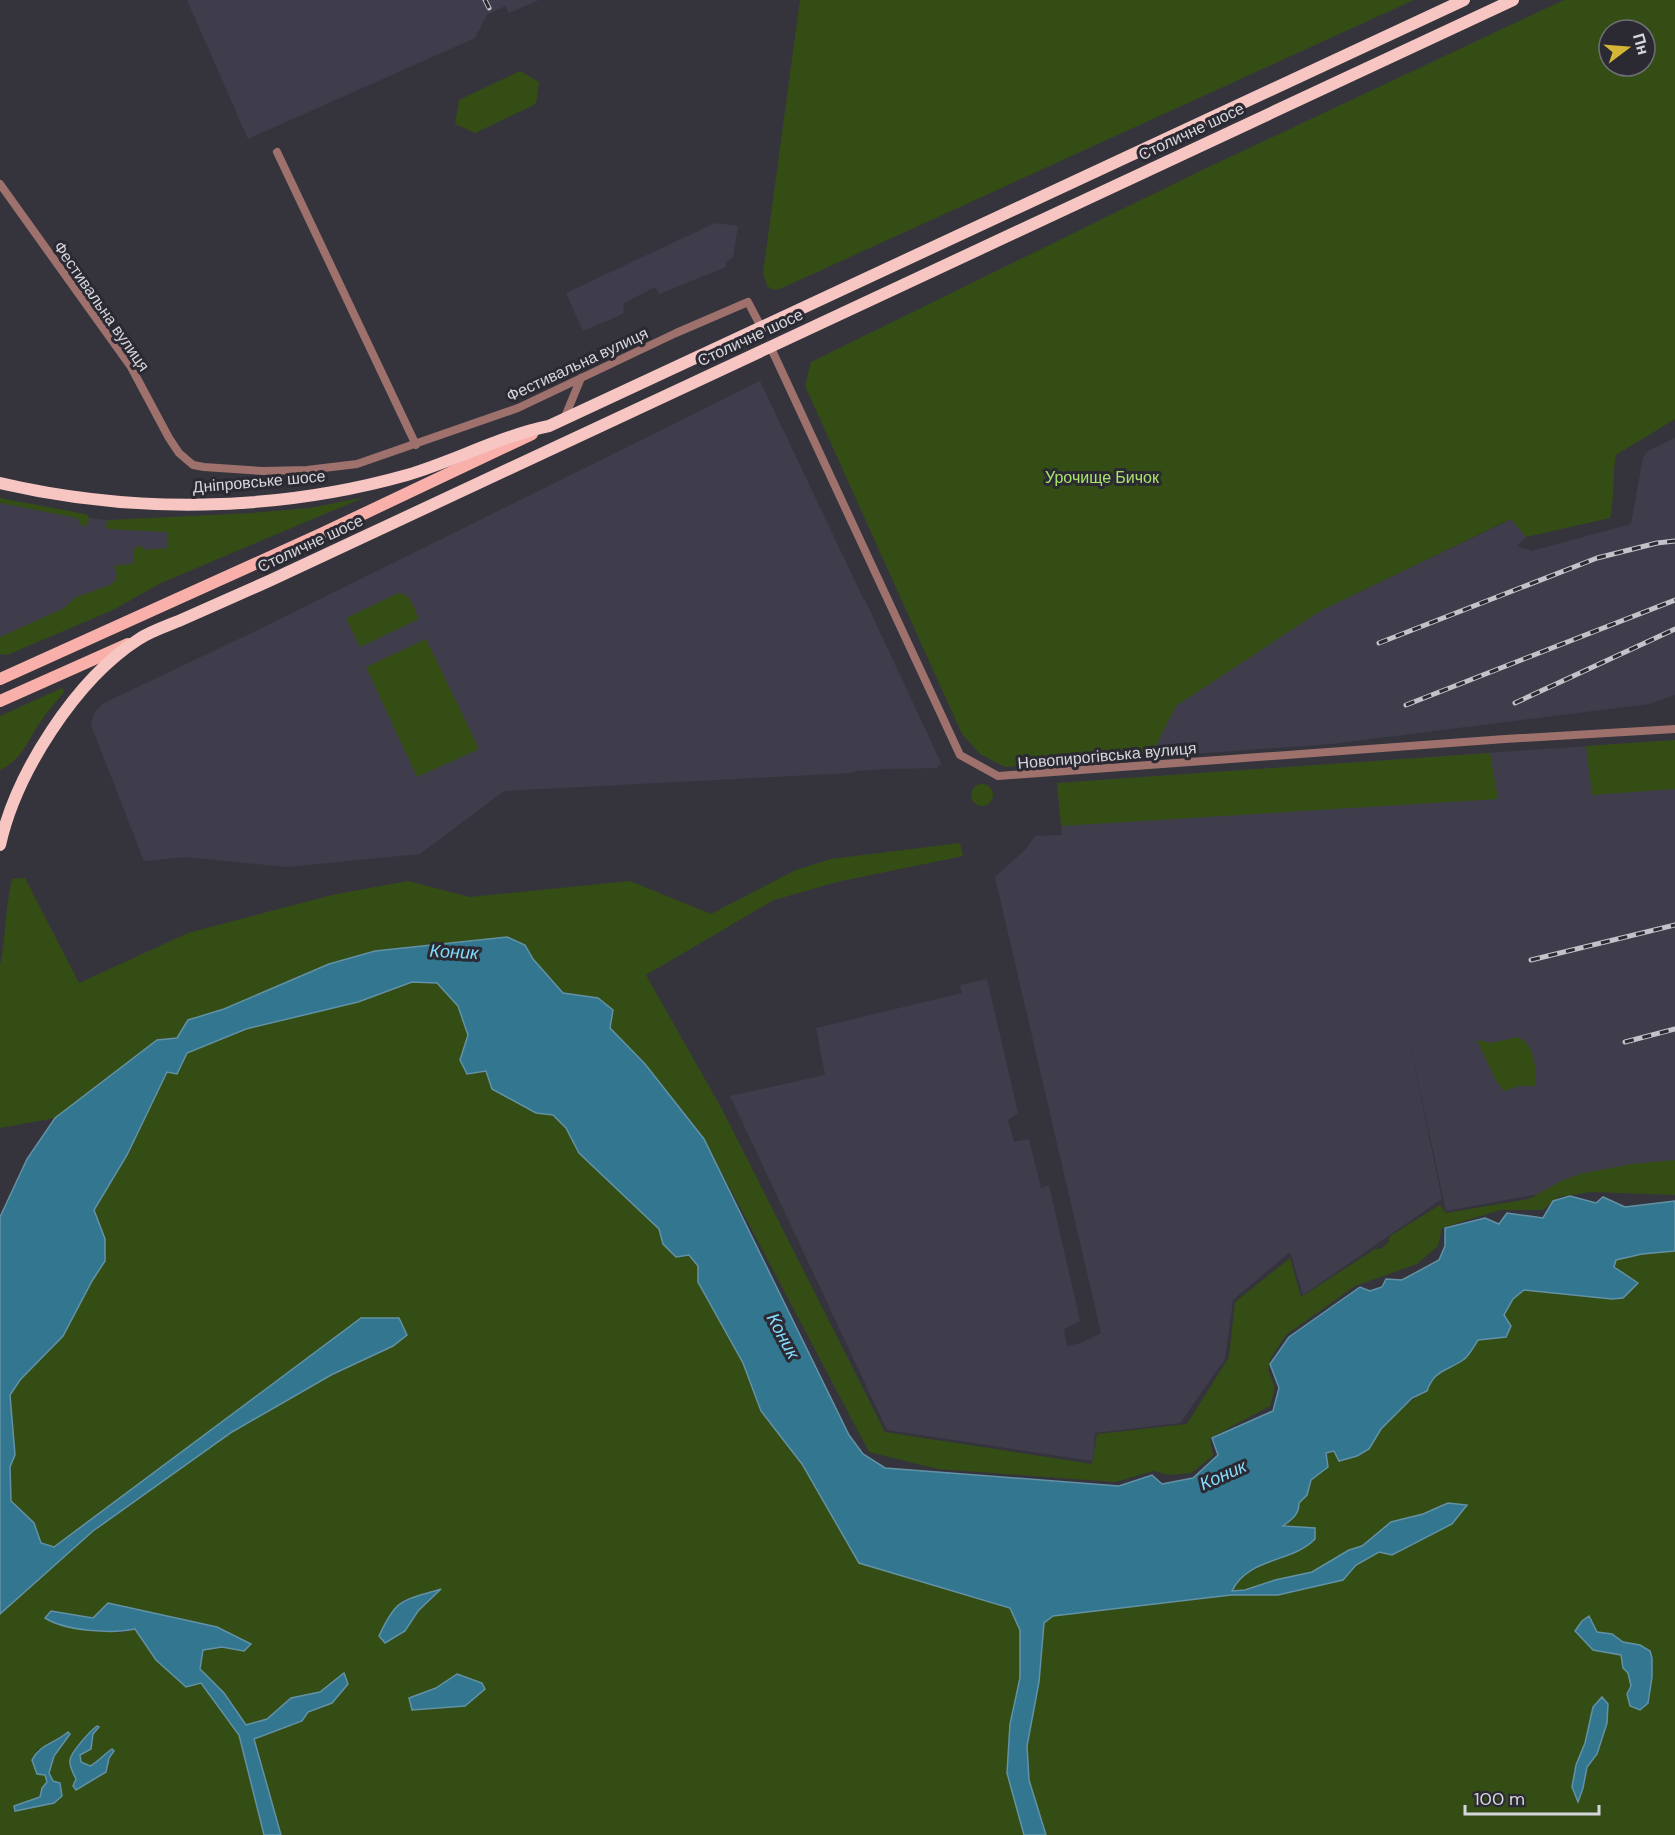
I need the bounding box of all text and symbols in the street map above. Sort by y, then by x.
north arrow [1597,18,1657,78]
text: Пн [1628,31,1654,57]
street label: Столичне шосе [1135,98,1248,165]
street label: Фестивальна вулиця [49,237,154,375]
street label: Столичне шосе [694,304,807,371]
street label: Фестивальна вулиця [503,322,651,407]
street label: Дніпровське шосе [192,465,326,498]
park label: Урочище Бичок [1045,467,1160,488]
street label: Столичне шосе [254,510,367,577]
street label: Новопирогівська вулиця [1017,737,1197,774]
water label: Коник [429,939,481,965]
water label: Коник [761,1309,806,1365]
water label: Коник [1196,1453,1252,1496]
scale bar [1465,1778,1598,1816]
text: 100 m [1474,1787,1525,1811]

